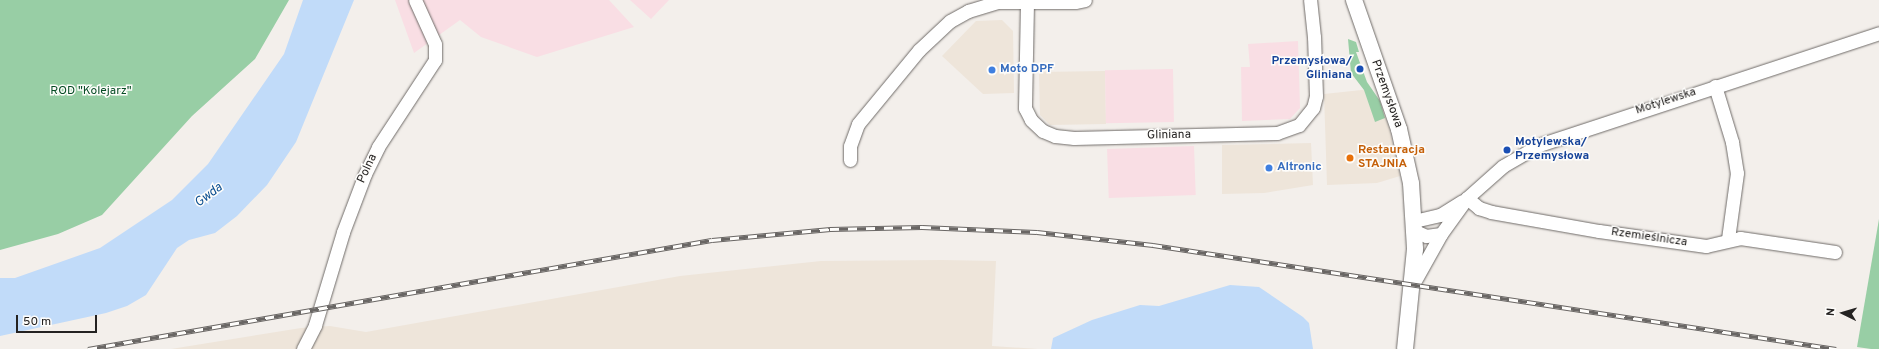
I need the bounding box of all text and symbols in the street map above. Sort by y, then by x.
place label: Przemysłowa/ Gliniana [1271,55,1352,83]
street label: Przemysłowa [1367,58,1405,130]
place label: Moto DPF [1000,63,1054,77]
marker: Przemysłowa/ Gliniana [1355,64,1365,74]
marker: Moto DPF [987,65,997,75]
park label: ROD "Kolejarz" [50,85,132,99]
street label: Motylewska [1634,85,1698,119]
street label: Gliniana [1147,128,1191,144]
place label: Motylewska/ Przemysłowa [1515,136,1589,164]
place label: Restauracja STAJNIA [1358,144,1425,172]
marker: Motylewska/ Przemysłowa [1502,145,1512,155]
street label: Polna [355,152,381,186]
marker: Restauracja STAJNIA [1345,153,1355,163]
place label: Altronic [1277,161,1322,175]
marker: Altronic [1264,163,1274,173]
water label: Gwda [192,180,226,212]
street label: Rzemieślnicza [1610,226,1688,250]
north arrow [1823,293,1863,333]
scale bar [18,307,99,333]
text: N [1824,307,1838,317]
text: 50 m [23,314,51,330]

